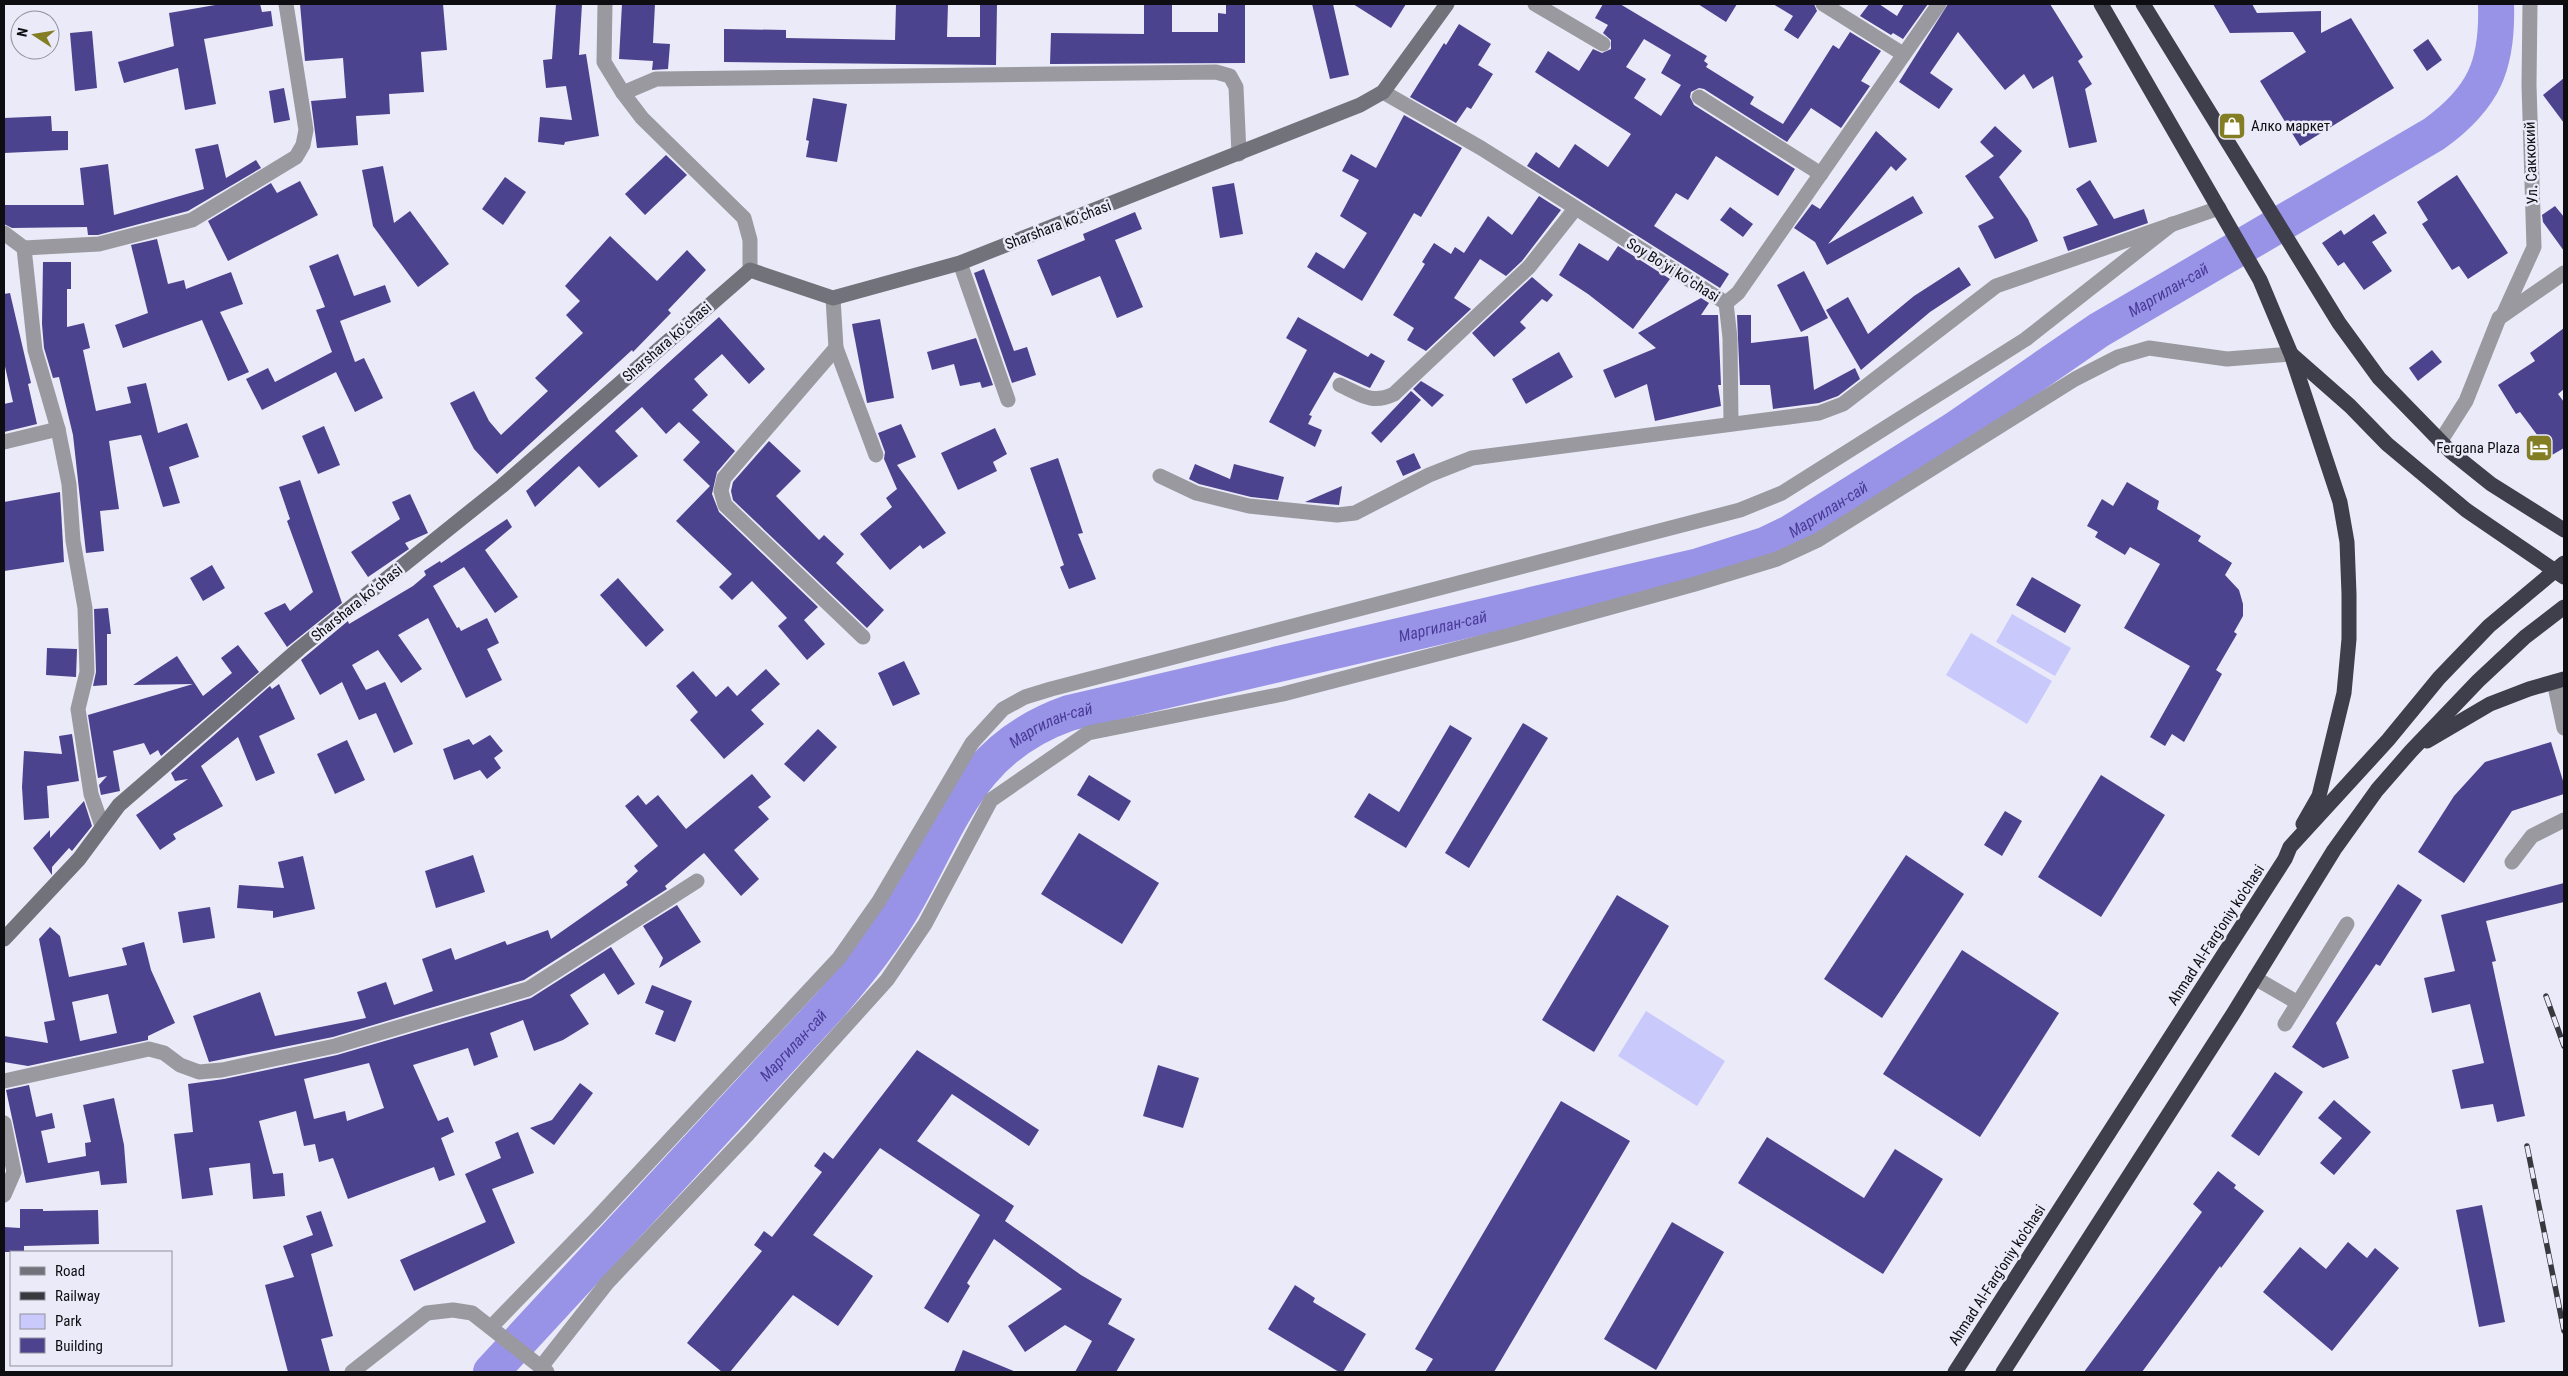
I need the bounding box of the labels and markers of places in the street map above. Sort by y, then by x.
shop icon: Алко маркет [2217,111,2247,141]
place label: Алко маркет [2251,117,2330,135]
hotel icon: Fergana Plaza [2524,433,2554,463]
place label: Fergana Plaza [2436,439,2520,457]

